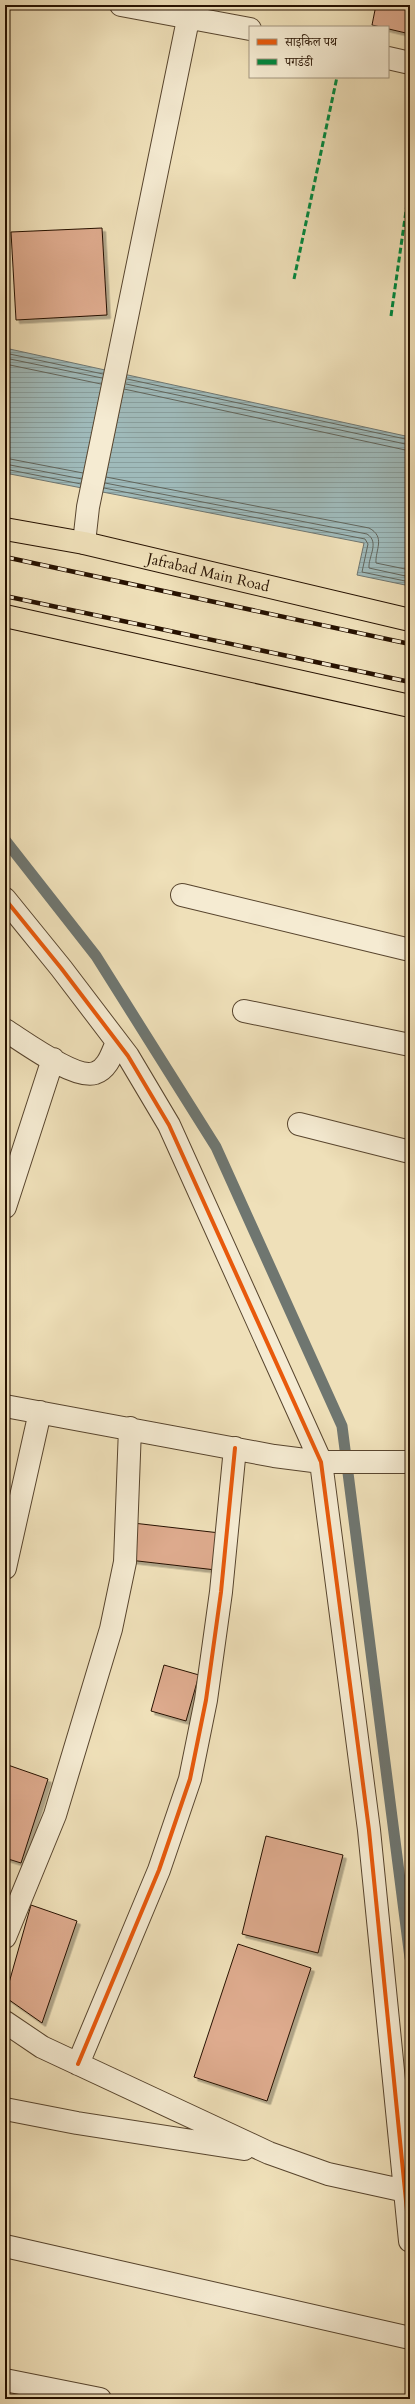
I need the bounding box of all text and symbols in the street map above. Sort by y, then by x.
legend [249,26,389,78]
text: साइकिल पथ [284,34,338,50]
text: पगडंडी [284,54,314,70]
street label: Jafrabad Main Road [143,548,272,596]

